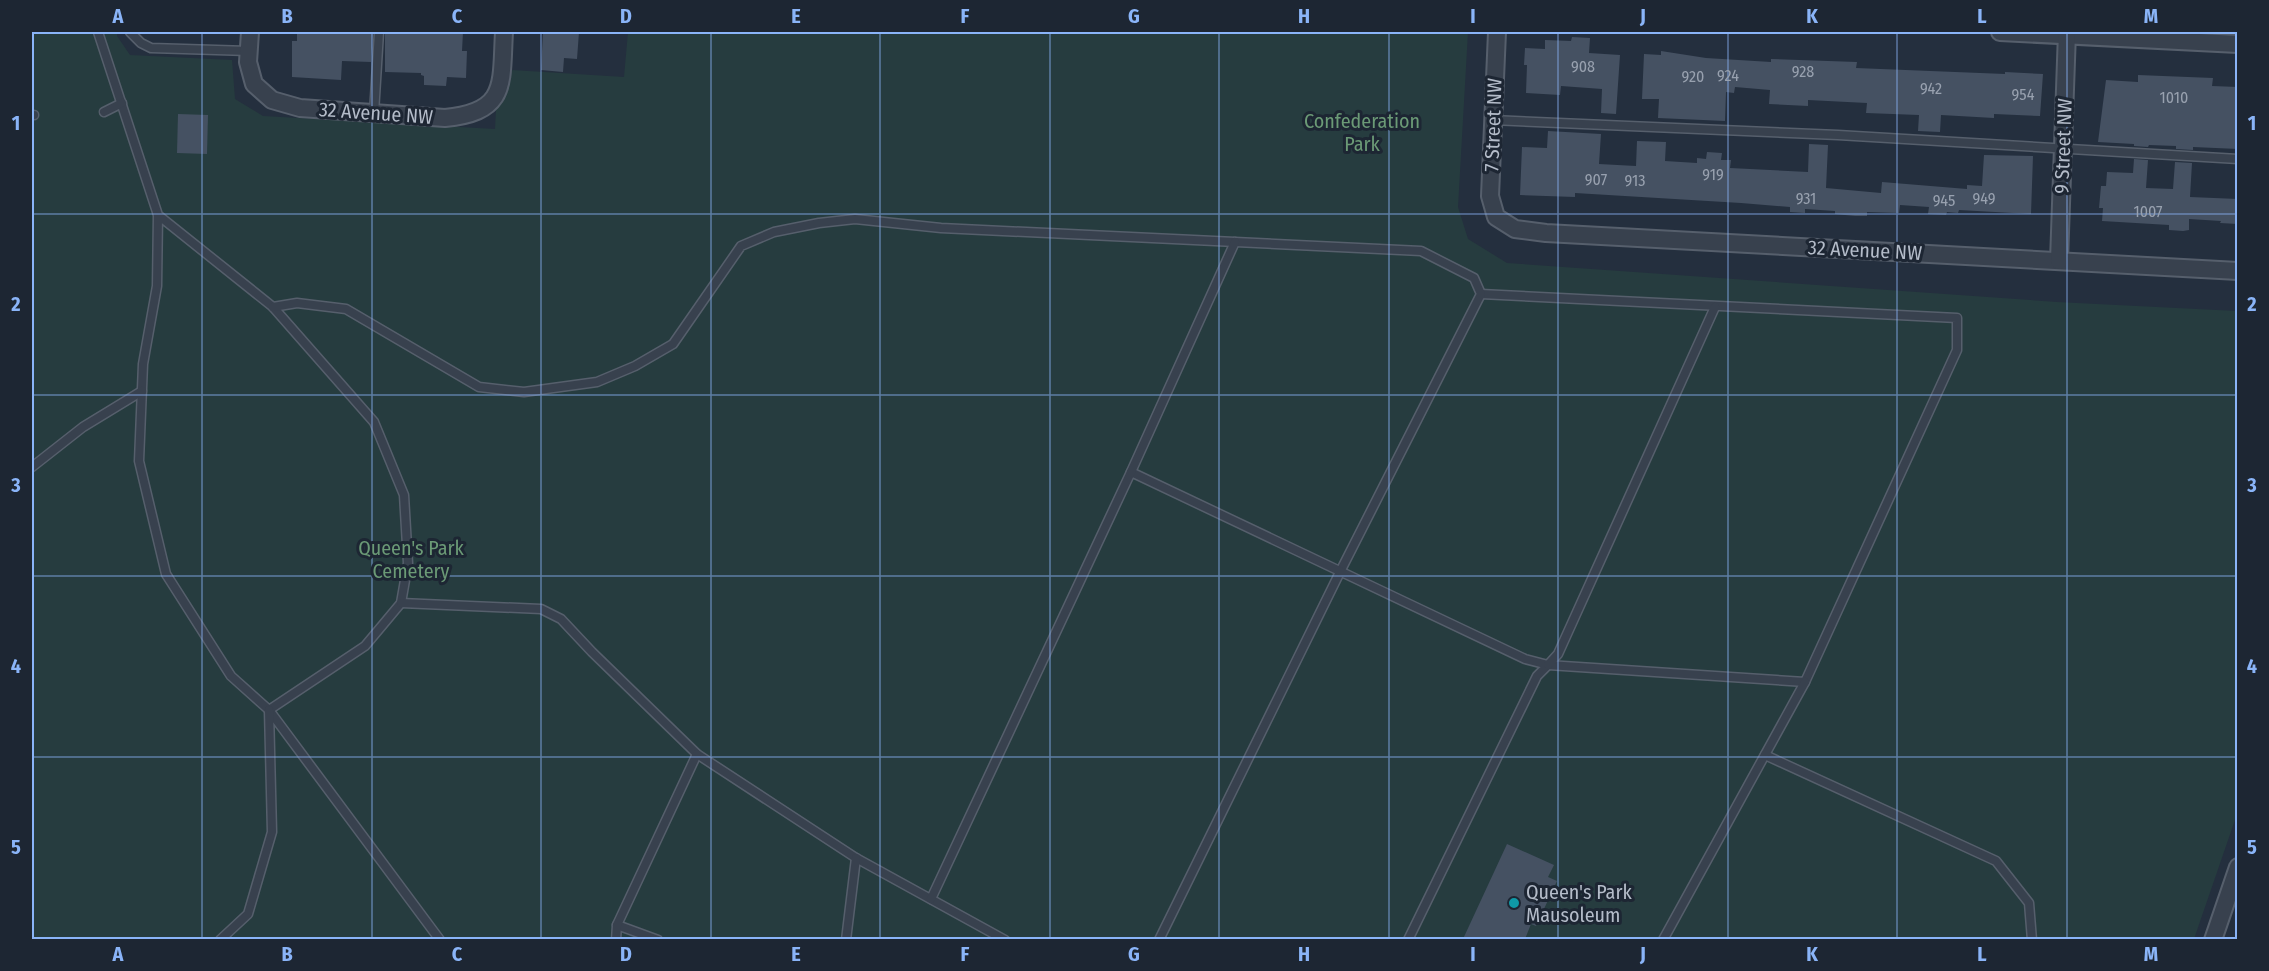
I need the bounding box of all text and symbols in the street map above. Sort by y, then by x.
text: A [112,4,125,28]
text: B [281,4,293,28]
text: C [452,4,463,28]
text: D [620,4,632,28]
text: E [791,4,801,28]
text: F [961,4,970,28]
text: G [1128,4,1140,28]
text: H [1298,4,1310,28]
text: I [1470,4,1476,28]
text: J [1639,4,1646,28]
text: K [1806,4,1818,28]
text: L [1977,4,1987,28]
text: M [2144,4,2158,28]
house number: 908 [1571,57,1595,76]
house number: 928 [1792,62,1814,81]
house number: 924 [1717,66,1739,85]
house number: 920 [1682,67,1704,86]
street label: 7 Street NW [1479,78,1507,172]
house number: 942 [1920,79,1942,98]
house number: 954 [2012,85,2035,104]
house number: 1010 [2160,88,2188,107]
street label: 32 Avenue NW [318,97,434,129]
street label: 9 Street NW [2049,98,2077,194]
park label: Confederation Park [1304,109,1420,156]
text: 1 [12,111,20,135]
text: 1 [2248,111,2256,135]
house number: 919 [1702,165,1724,184]
house number: 907 [1585,170,1608,189]
house number: 913 [1625,171,1645,190]
house number: 931 [1796,189,1816,208]
house number: 949 [1973,189,1996,208]
house number: 945 [1933,191,1955,210]
house number: 1007 [2133,202,2163,221]
street label: 32 Avenue NW [1807,235,1923,265]
text: 2 [10,292,21,316]
text: 2 [2246,292,2257,316]
text: 3 [10,473,21,497]
text: 3 [2246,473,2257,497]
park label: Queen's Park Cemetery [358,536,465,583]
text: 4 [11,654,21,678]
text: 4 [2247,654,2257,678]
text: 5 [11,835,21,859]
text: 5 [2247,835,2257,859]
place label: Queen's Park Mausoleum [1526,880,1632,927]
marker: Queen's Park Mausoleum [1507,896,1521,910]
text: A [112,942,125,966]
text: B [281,942,293,966]
text: C [452,942,463,966]
text: D [620,942,632,966]
text: E [791,942,801,966]
text: F [961,942,970,966]
text: G [1128,942,1140,966]
text: H [1298,942,1310,966]
text: I [1470,942,1476,966]
text: J [1639,942,1646,966]
text: K [1806,942,1818,966]
text: L [1977,942,1987,966]
text: M [2144,942,2158,966]

